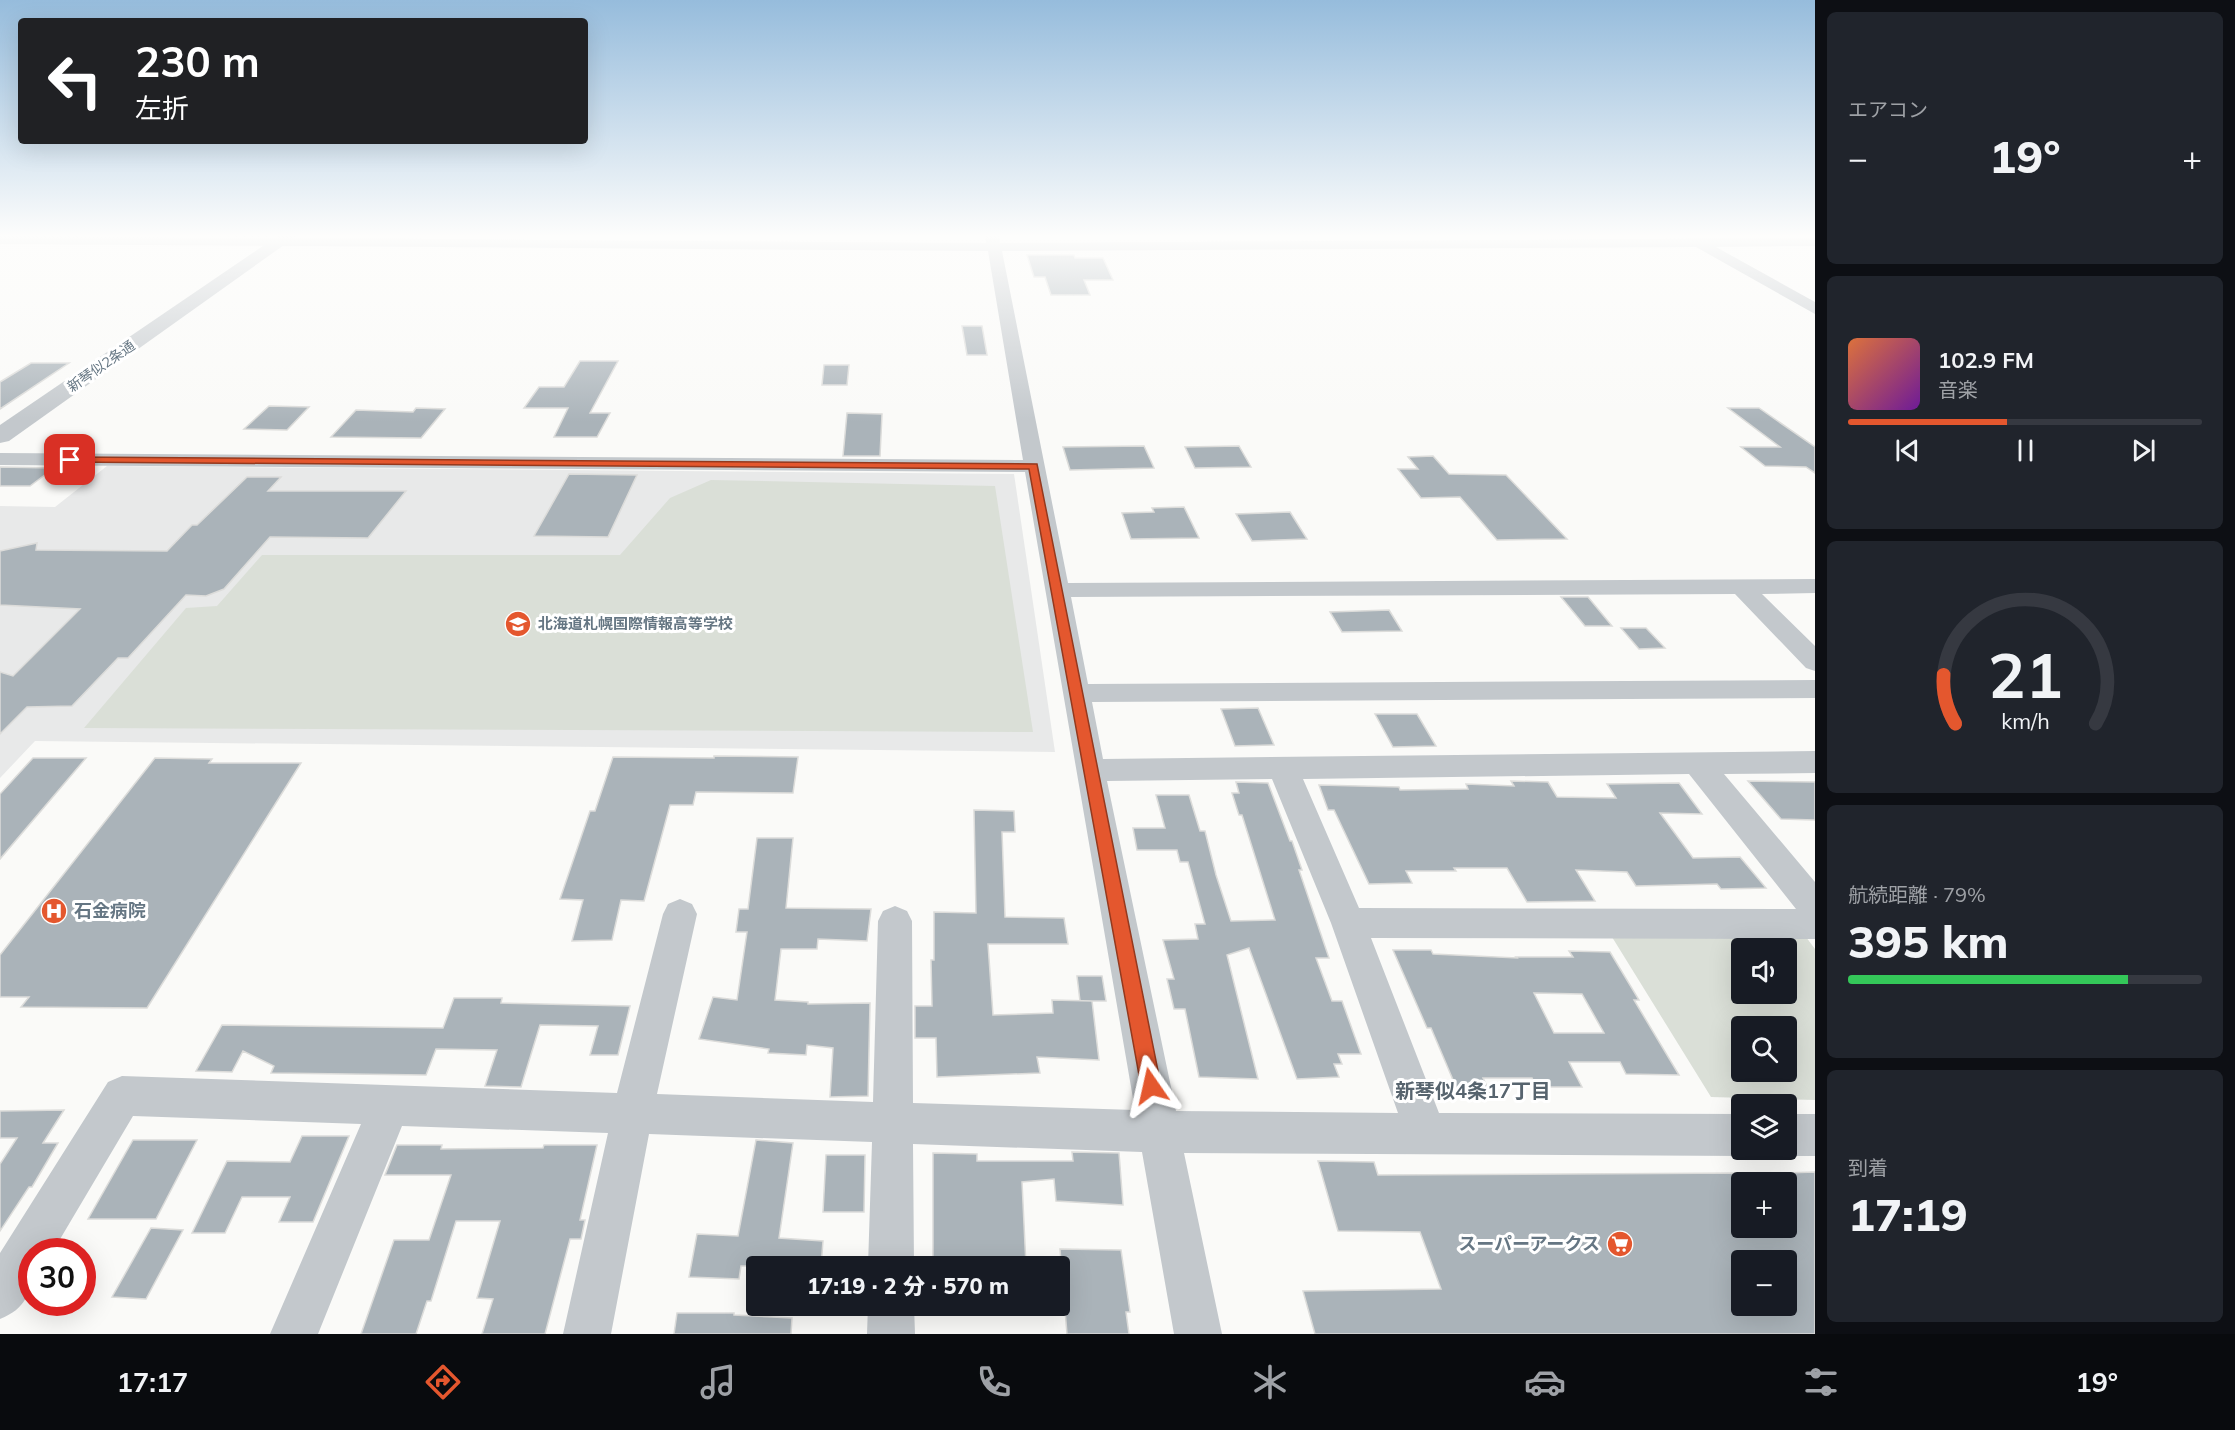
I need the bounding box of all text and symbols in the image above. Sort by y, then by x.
text: 230 m [135,35,260,88]
icon: left [36,42,114,120]
text: 左折 [135,91,189,125]
text: エアコン [1848,97,1928,122]
text: 19° [1989,128,2061,184]
text: − [1848,137,1868,178]
text: + [2182,137,2202,178]
street label: 新琴似2条通 [64,336,138,396]
text: 102.9 FM [1938,346,2034,374]
text: 音楽 [1938,377,1978,402]
pin [44,434,95,485]
icon: previous [1891,434,1924,467]
icon: pause [2009,434,2042,467]
icon: next [2127,434,2160,467]
icon: arrive [53,443,86,476]
school or university icon: 北海道札幌国際情報高等学校 [503,609,533,639]
place label: 北海道札幌国際情報高等学校 [538,614,733,633]
text: 21 [1988,635,2062,714]
text: km/h [2001,707,2049,734]
text: 航続距離 · 79% [1848,882,1986,907]
hospital icon: 石金病院 [39,896,69,926]
place label: 石金病院 [74,899,146,922]
text: 395 km [1848,913,2009,969]
map controls [1731,938,1797,1316]
button: sound [1731,938,1797,1004]
button: search [1731,1016,1797,1082]
position arrow [1119,1054,1183,1118]
district label: 新琴似4条17丁目 [1395,1078,1551,1103]
button: layers [1731,1094,1797,1160]
text: 到着 [1848,1155,1888,1180]
button: + [1731,1172,1797,1238]
text: 17:19 [1848,1186,1968,1242]
supermarket icon: スーパーアークス [1605,1229,1635,1259]
place label: スーパーアークス [1459,1232,1600,1255]
speed limit sign: 30 [18,1238,96,1316]
button: − [1731,1250,1797,1316]
text: 17:19 · 2 分 · 570 m [807,1272,1009,1300]
icon: directions [422,1361,464,1403]
icon: music [697,1361,739,1403]
icon: phone [973,1361,1015,1403]
icon: climate [1249,1361,1291,1403]
icon: car [1524,1361,1566,1403]
icon: filters [1800,1361,1842,1403]
text: 17:17 [117,1365,188,1399]
text: 19° [2075,1365,2118,1399]

